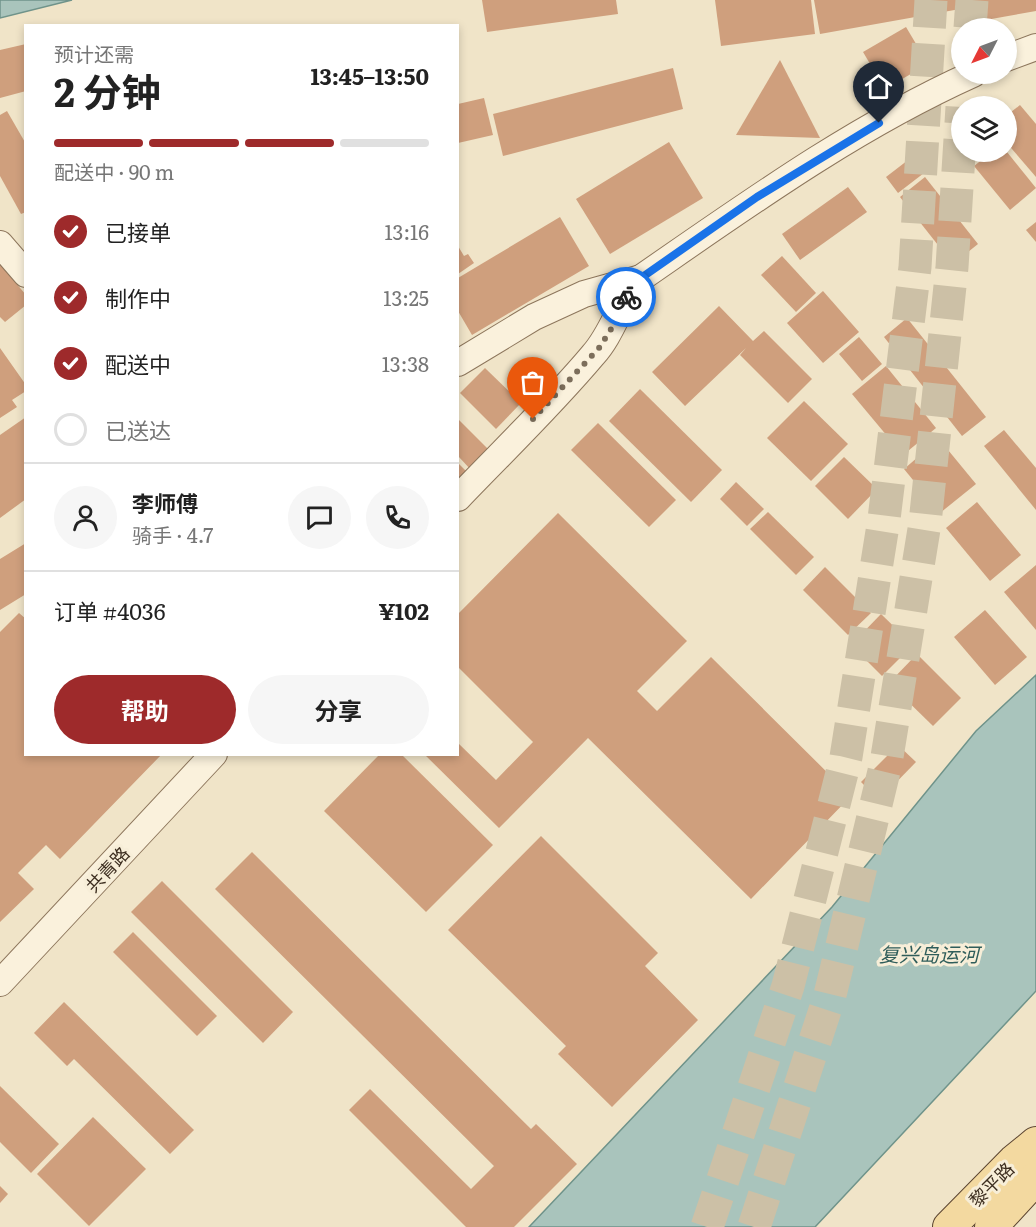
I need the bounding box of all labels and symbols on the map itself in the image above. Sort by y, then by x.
north arrow [951,18,1017,84]
pin [853,61,904,123]
courier [596,267,656,327]
pin [507,357,558,419]
street label: 共青路 [79,840,135,898]
water label: 复兴岛运河 [879,938,983,968]
street label: 黎平路 [962,1155,1020,1213]

